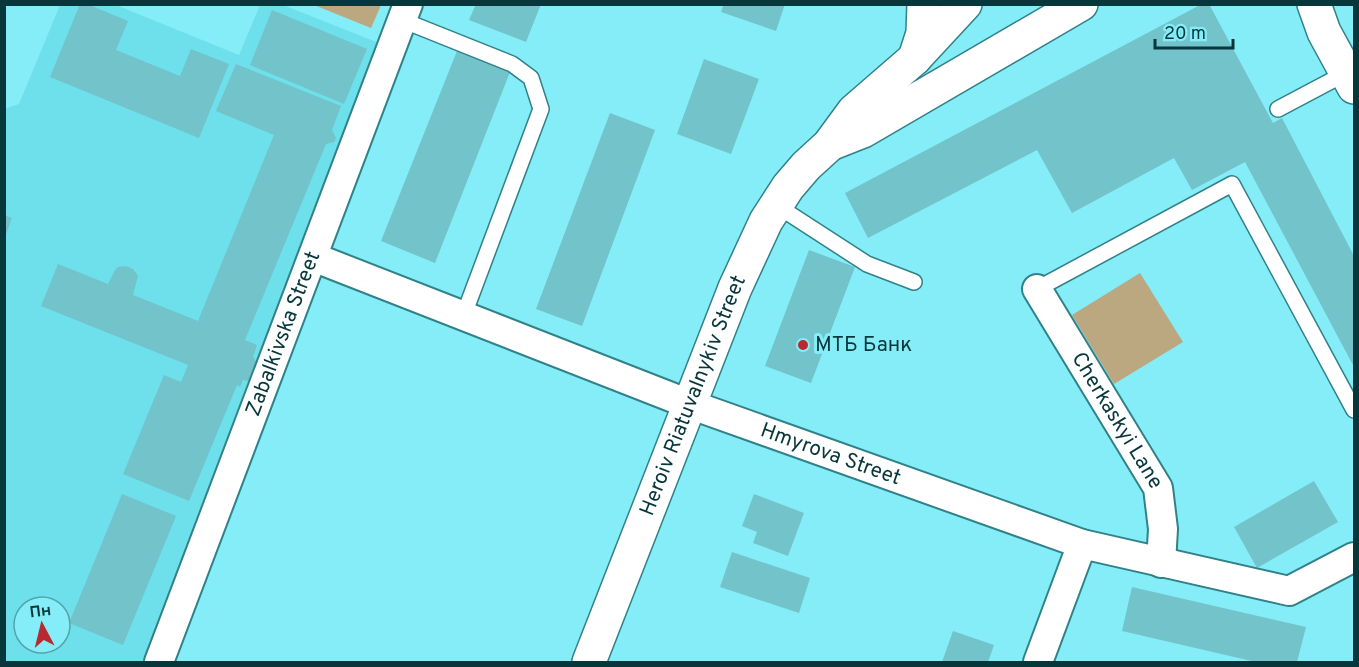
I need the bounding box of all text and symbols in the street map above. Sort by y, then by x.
scale bar [1155,12,1233,50]
text: 20 m [1164,23,1206,46]
street label: Zabalkivska Street [240,247,327,420]
street label: Heroiv Riatuvalnykiv Street [634,271,753,520]
place label: МТБ Банк [815,332,912,359]
marker: МТБ Банк [796,338,810,352]
street label: Cherkaskyi Lane [1065,347,1169,494]
street label: Hmyrova Street [757,417,904,492]
north arrow [12,595,72,655]
text: Пн [28,601,52,623]

